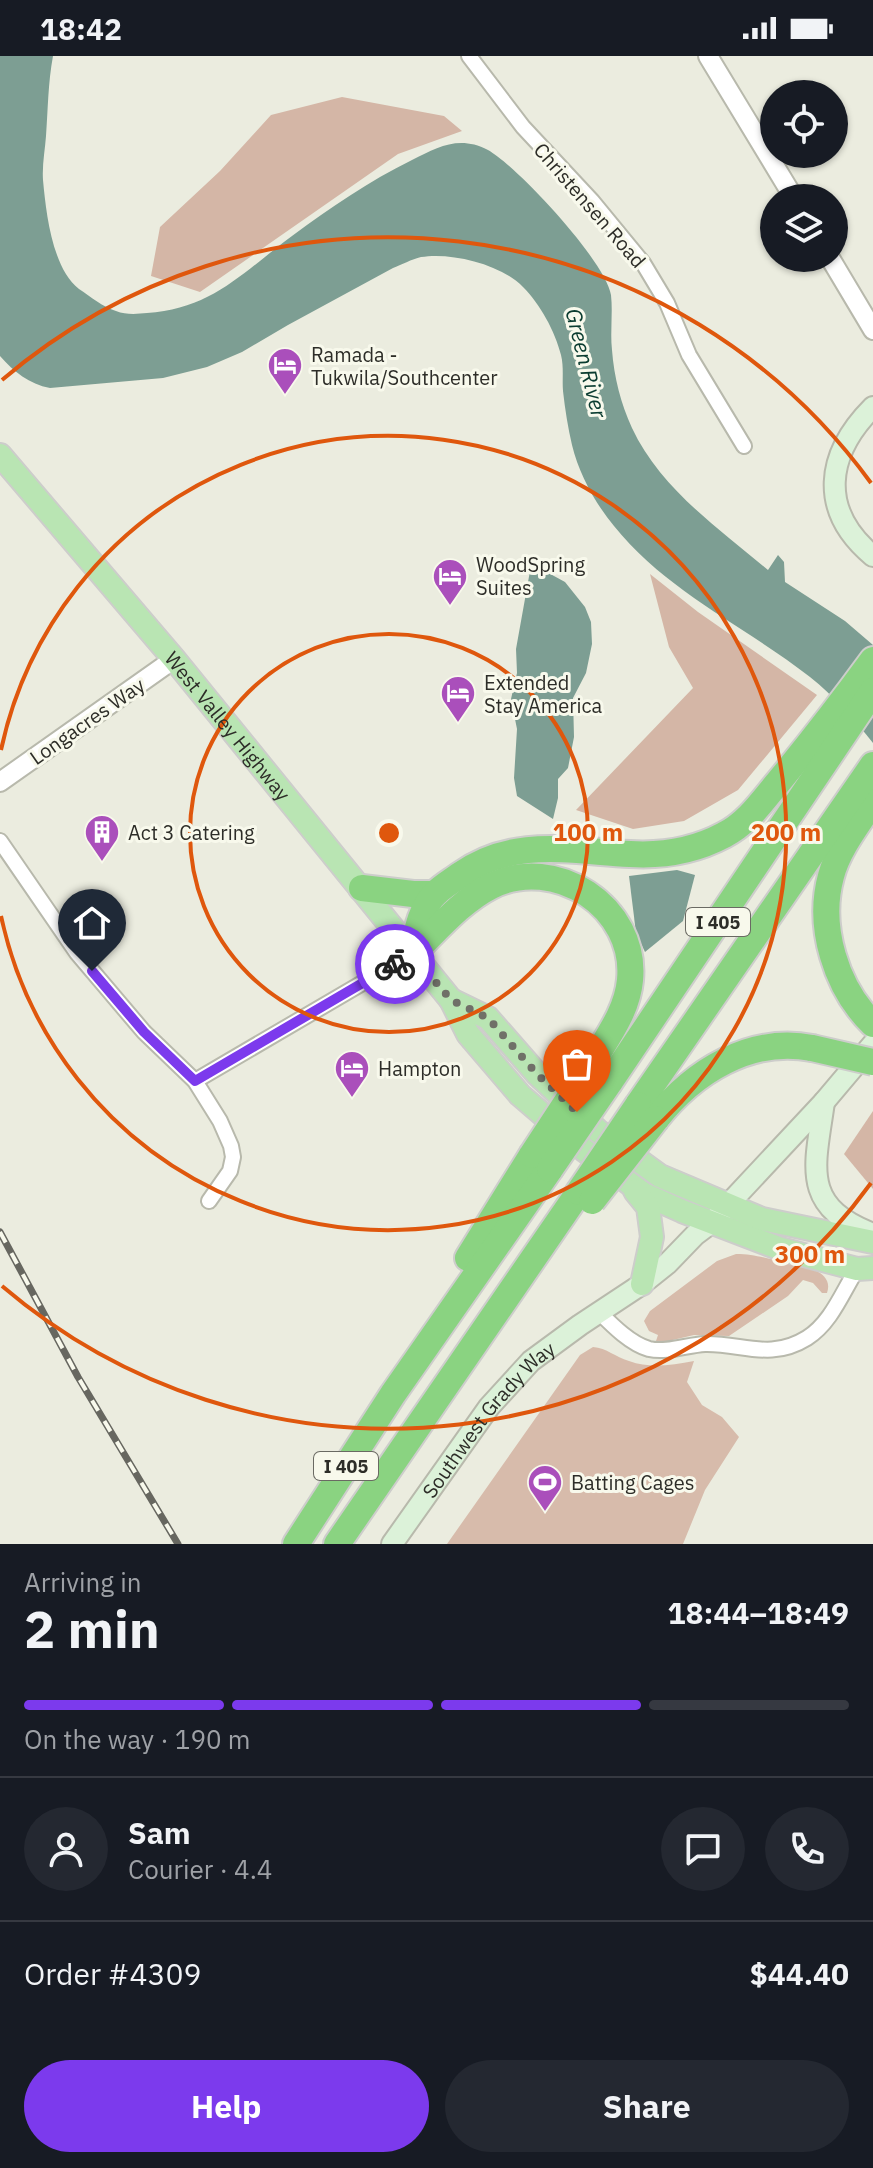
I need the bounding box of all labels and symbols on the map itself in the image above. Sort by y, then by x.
street label: Christensen Road [528,137,652,273]
water label: Green River [559,305,615,422]
place label: Ramada - Tukwila/Southcenter [311,341,498,391]
hotel icon: Ramada - Tukwila/Southcenter [266,346,304,396]
place label: WoodSpring Suites [476,551,585,601]
hotel icon: WoodSpring Suites [431,557,469,607]
street label: West Valley Highway [159,645,297,806]
place label: Extended Stay America [484,669,603,719]
street label: Longacres Way [24,671,150,771]
hotel icon: Extended Stay America [439,674,477,724]
building icon: Act 3 Catering [83,813,121,863]
text: 100 m [553,816,623,848]
text: 200 m [751,816,821,848]
place label: Act 3 Catering [128,819,255,846]
centre of rings [375,819,403,847]
pin [58,889,126,971]
road number: I 405 [686,908,750,936]
courier [355,924,435,1004]
pin [543,1030,611,1112]
hotel icon: Hampton [333,1049,371,1099]
place label: Hampton [378,1055,461,1082]
text: 300 m [775,1238,845,1270]
street label: Southwest Grady Way [416,1335,560,1503]
road number: I 405 [314,1452,378,1480]
sports icon: Batting Cages [526,1463,564,1513]
place label: Batting Cages [571,1469,695,1496]

